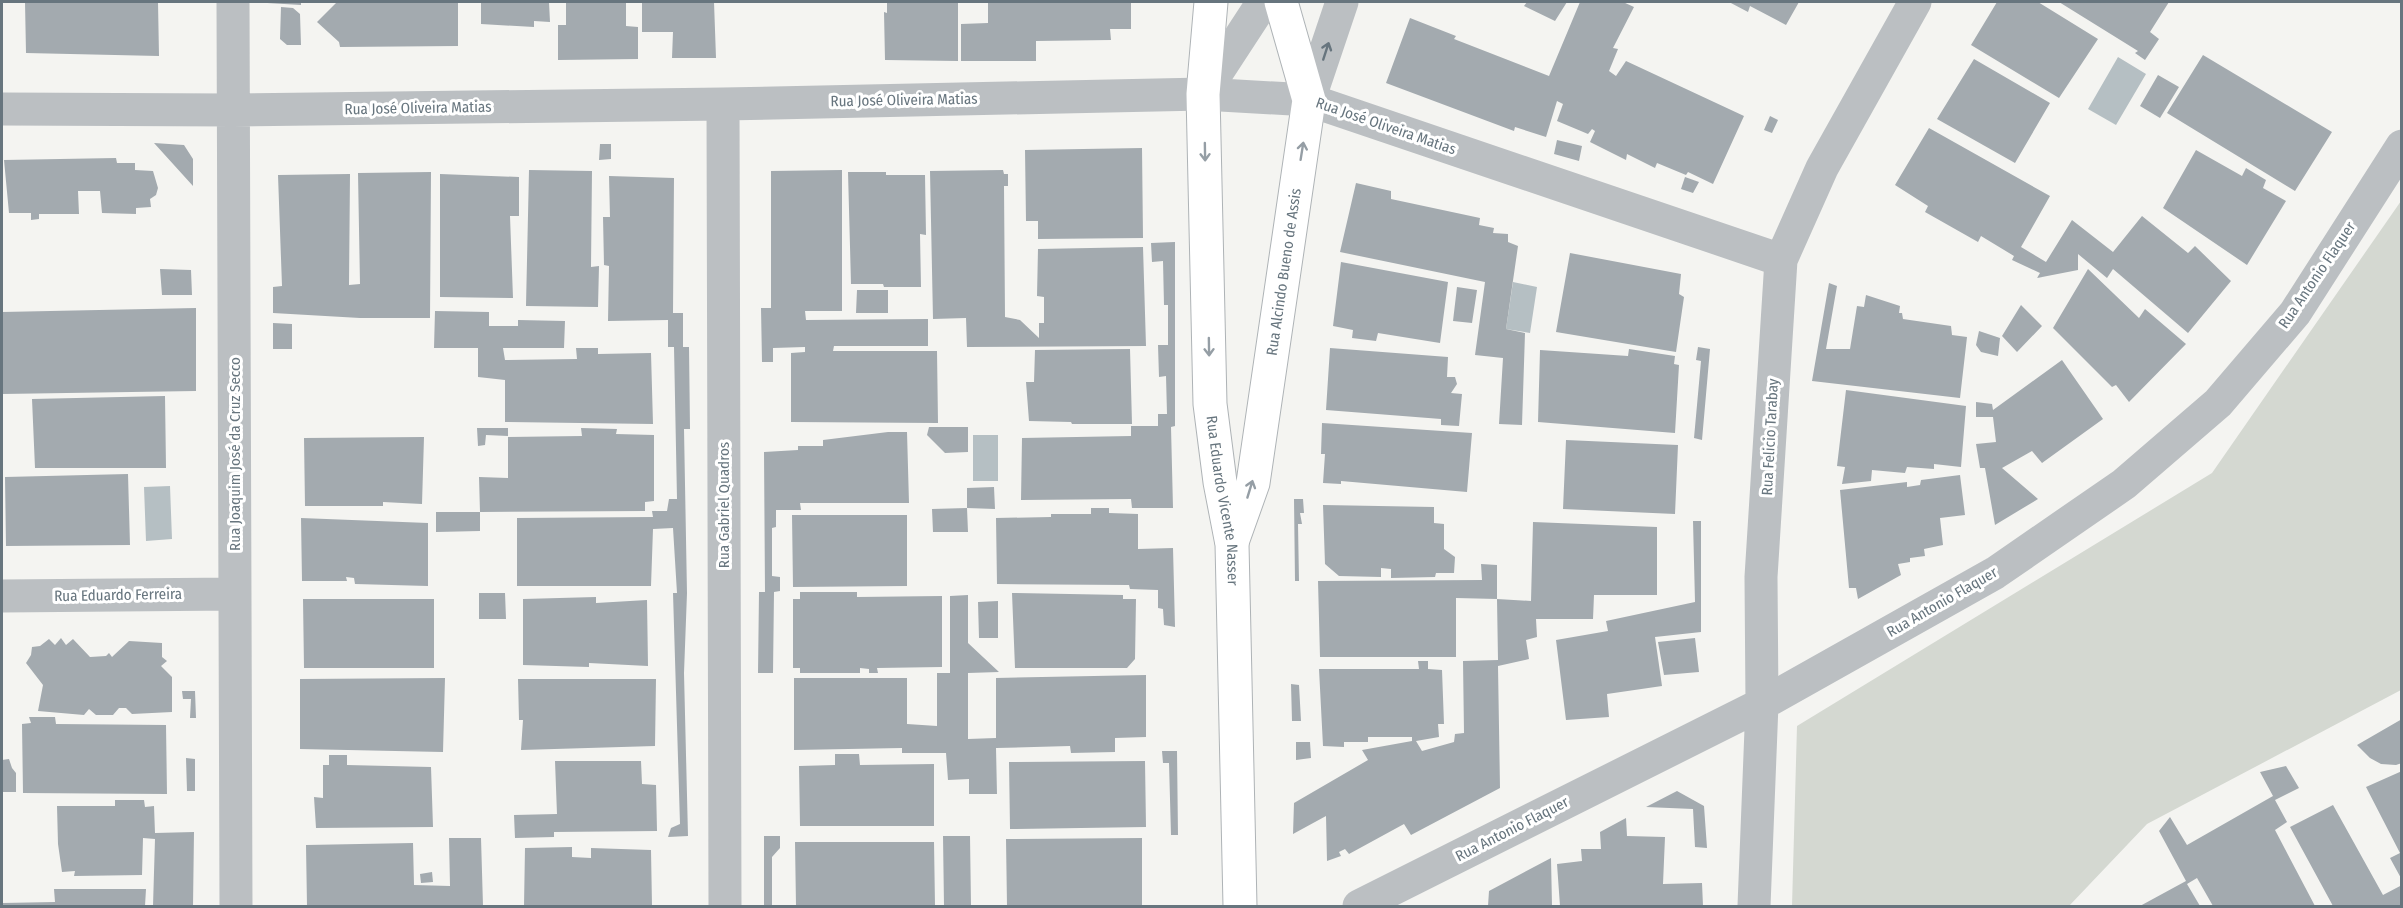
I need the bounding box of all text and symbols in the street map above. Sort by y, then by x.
one-way arrow [1321,42,1332,61]
street label: Rua José Oliveira Matias [830,90,978,110]
street label: Rua José Oliveira Matias [1313,94,1459,158]
street label: Rua José Oliveira Matias [344,98,492,118]
one-way arrow [1296,141,1307,161]
one-way arrow [1199,142,1210,162]
street label: Rua Alcindo Bueno de Assis [1263,187,1305,357]
street label: Rua Antonio Flaquer [2275,218,2360,332]
one-way arrow [1203,337,1215,357]
street label: Rua Joaquim José da Cruz Secco [226,357,244,551]
street label: Rua Felicio Tarabay [1758,378,1782,496]
street label: Rua Eduardo Vicente Nasser [1203,415,1242,586]
street label: Rua Gabriel Quadros [715,442,733,568]
one-way arrow [1245,480,1256,499]
street label: Rua Antonio Flaquer [1884,563,2001,641]
street label: Rua Eduardo Ferreira [54,585,182,605]
street label: Rua Antonio Flaquer [1452,792,1572,865]

